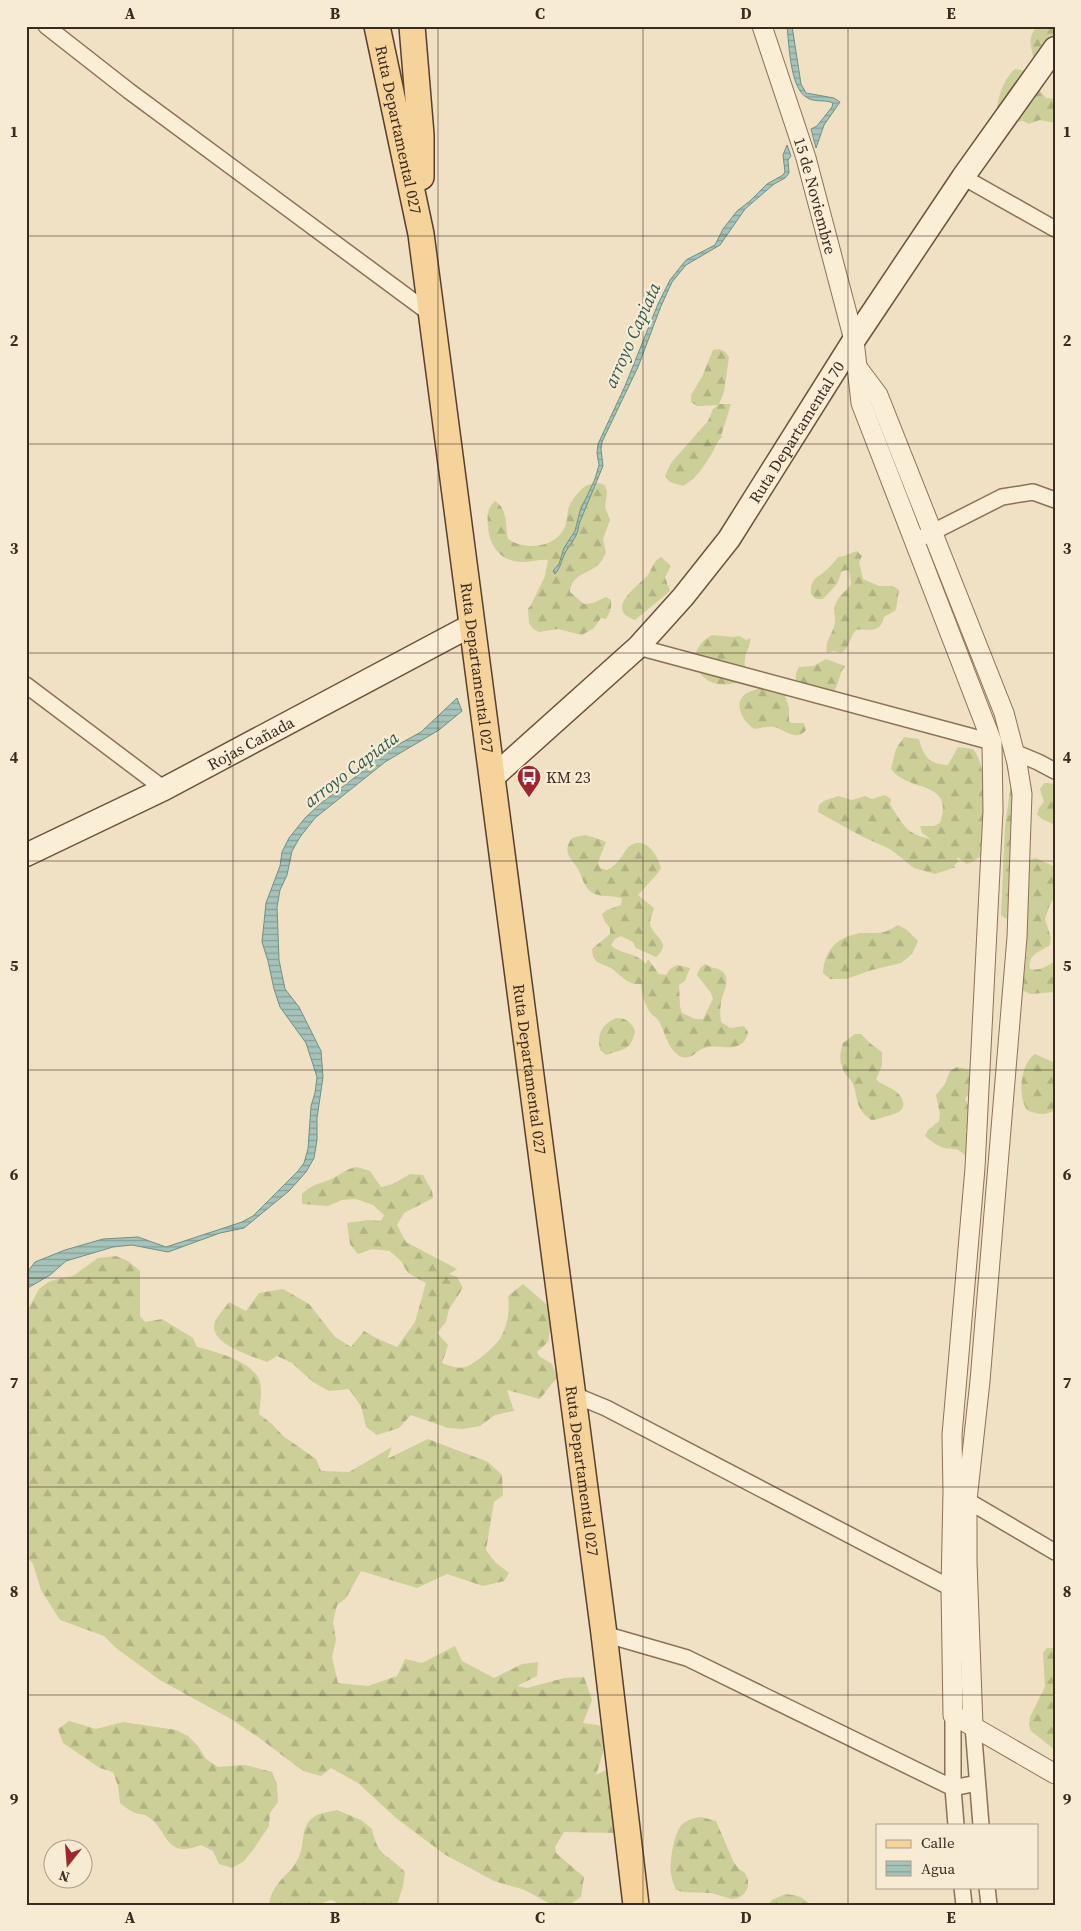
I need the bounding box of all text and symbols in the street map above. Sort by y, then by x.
text: A [125,2,136,24]
text: B [330,2,341,24]
text: C [535,2,545,24]
text: D [740,2,752,24]
text: E [946,2,956,24]
street label: Ruta Departamental 027 [370,43,427,216]
text: 1 [10,120,18,142]
text: 1 [1063,120,1071,142]
street label: 15 de Noviembre [789,134,842,257]
water label: arroyo Capiata [598,278,667,392]
text: 2 [10,329,19,351]
text: 2 [1063,329,1072,351]
street label: Ruta Departamental 70 [743,357,849,507]
text: 3 [10,537,19,559]
text: 3 [1063,537,1072,559]
street label: Ruta Departamental 027 [456,581,500,754]
street label: Rojas Cañada [203,710,299,775]
water label: arroyo Capiata [298,725,404,813]
text: 4 [10,746,19,768]
text: 4 [1063,746,1072,768]
bus stop icon: KM 23 [516,764,542,798]
place label: KM 23 [546,766,591,788]
text: 5 [10,954,19,976]
text: 5 [1063,954,1072,976]
street label: Ruta Departamental 027 [508,983,552,1156]
text: 6 [10,1163,19,1185]
text: 6 [1063,1163,1072,1185]
text: 7 [10,1371,19,1393]
text: 7 [1063,1371,1072,1393]
street label: Ruta Departamental 027 [561,1384,605,1558]
text: 8 [10,1580,18,1602]
text: 8 [1063,1580,1071,1602]
text: 9 [10,1788,19,1810]
text: 9 [1063,1788,1072,1810]
legend [876,1824,1038,1888]
text: Calle [921,1832,955,1853]
north arrow [42,1838,92,1888]
text: Agua [921,1858,955,1879]
text: N [56,1865,72,1887]
text: A [125,1906,136,1928]
text: B [330,1906,341,1928]
text: C [535,1906,545,1928]
text: D [740,1906,752,1928]
text: E [946,1906,956,1928]

